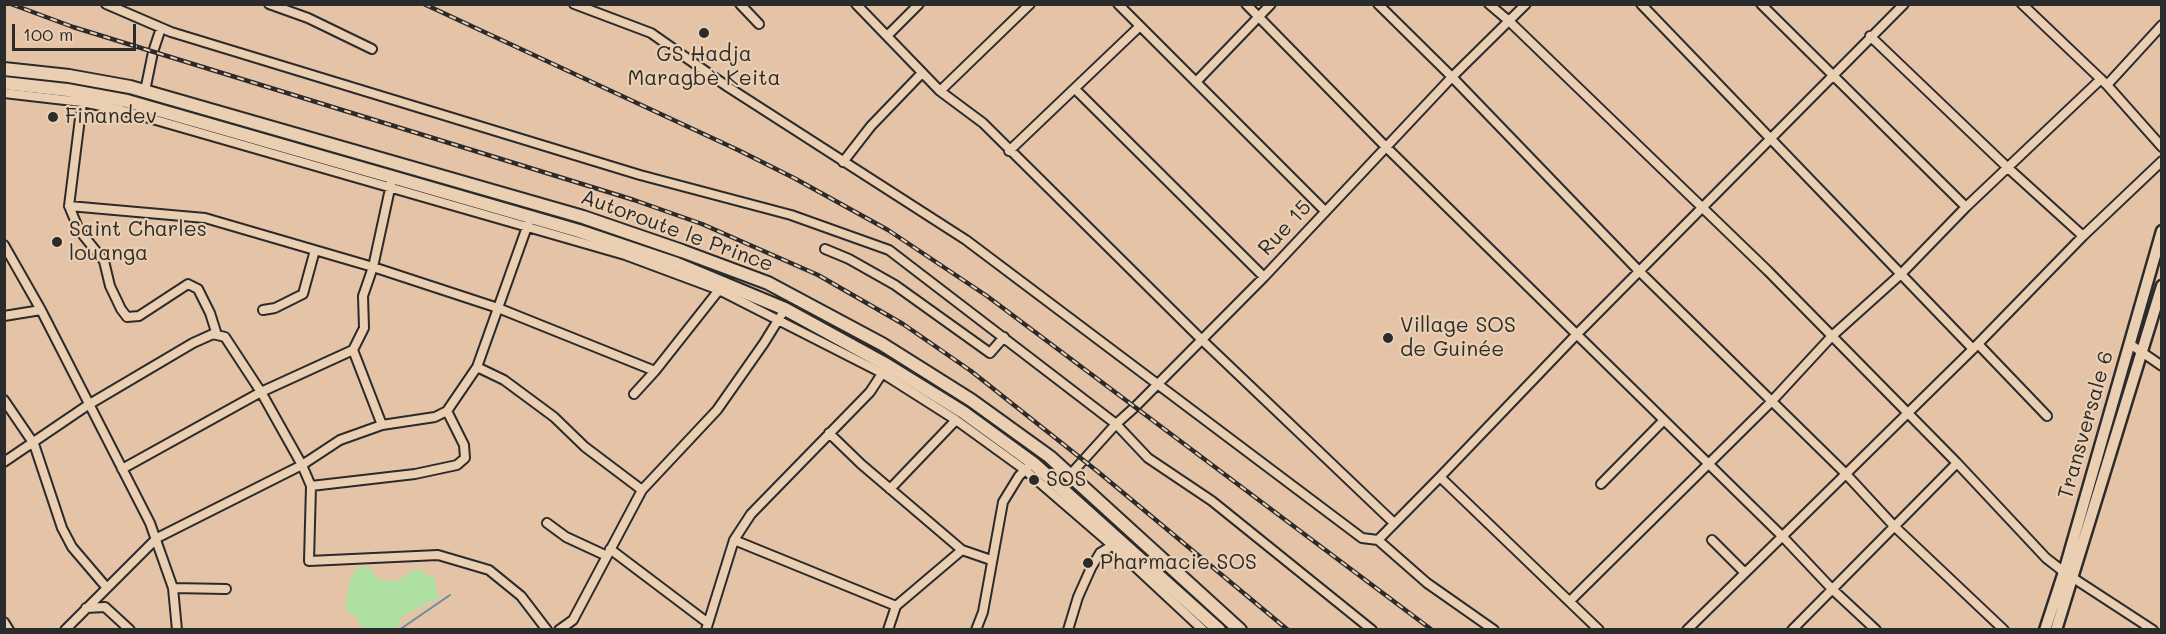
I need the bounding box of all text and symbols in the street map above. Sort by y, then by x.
scale bar [15,12,140,50]
text: 100 m [23,22,73,46]
marker: GS Hadja Maragbè Keita [697,26,711,40]
place label: GS Hadja Maragbè Keita [627,42,781,92]
place label: Finandev [65,104,157,130]
marker: Finandev [46,110,60,124]
street label: Autoroute le Prince [577,184,777,278]
street label: Rue 15 [1253,195,1317,261]
place label: Saint Charles louanga [69,217,207,267]
marker: Saint Charles louanga [50,235,64,249]
place label: Village SOS de Guinée [1400,313,1516,363]
marker: Village SOS de Guinée [1381,331,1395,345]
street label: Transversale 6 [2053,348,2119,502]
place label: SOS [1046,467,1086,493]
marker: SOS [1027,473,1041,487]
place label: Pharmacie SOS [1100,550,1257,576]
marker: Pharmacie SOS [1081,556,1095,570]

